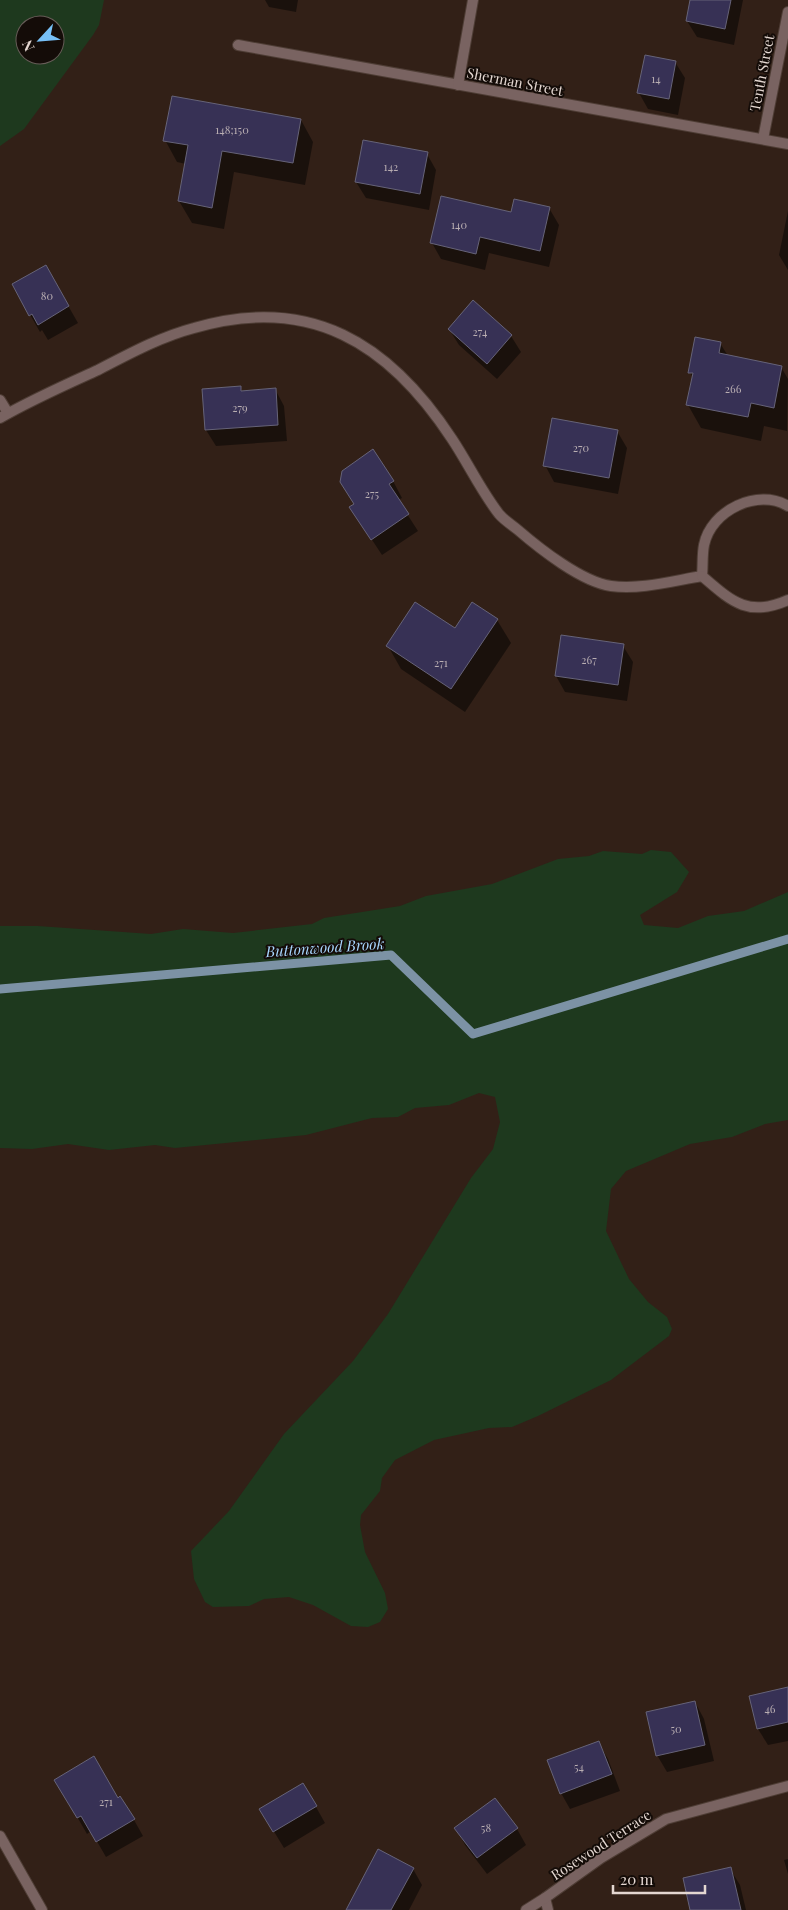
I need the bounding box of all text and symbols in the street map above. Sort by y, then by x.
north arrow [15,15,65,65]
street label: Tenth Street [745,32,778,113]
text: N [17,37,39,55]
street label: Sherman Street [465,63,566,100]
house number: 14 [651,71,661,86]
house number: 148;150 [215,122,249,137]
house number: 142 [384,159,398,174]
house number: 140 [451,217,467,232]
house number: 80 [41,288,54,303]
house number: 274 [473,324,488,339]
house number: 266 [725,381,742,396]
house number: 279 [232,400,248,415]
house number: 270 [573,440,590,455]
house number: 275 [365,486,380,501]
house number: 267 [581,652,597,667]
house number: 271 [434,655,448,670]
water label: Buttonwood Brook [264,933,385,961]
house number: 46 [764,1701,776,1716]
house number: 50 [670,1721,682,1736]
house number: 54 [574,1759,585,1774]
house number: 271 [99,1794,113,1809]
street label: Rosewood Terrace [547,1805,654,1884]
house number: 58 [481,1820,491,1835]
scale bar [613,1862,706,1894]
text: 20 m [620,1869,654,1889]

